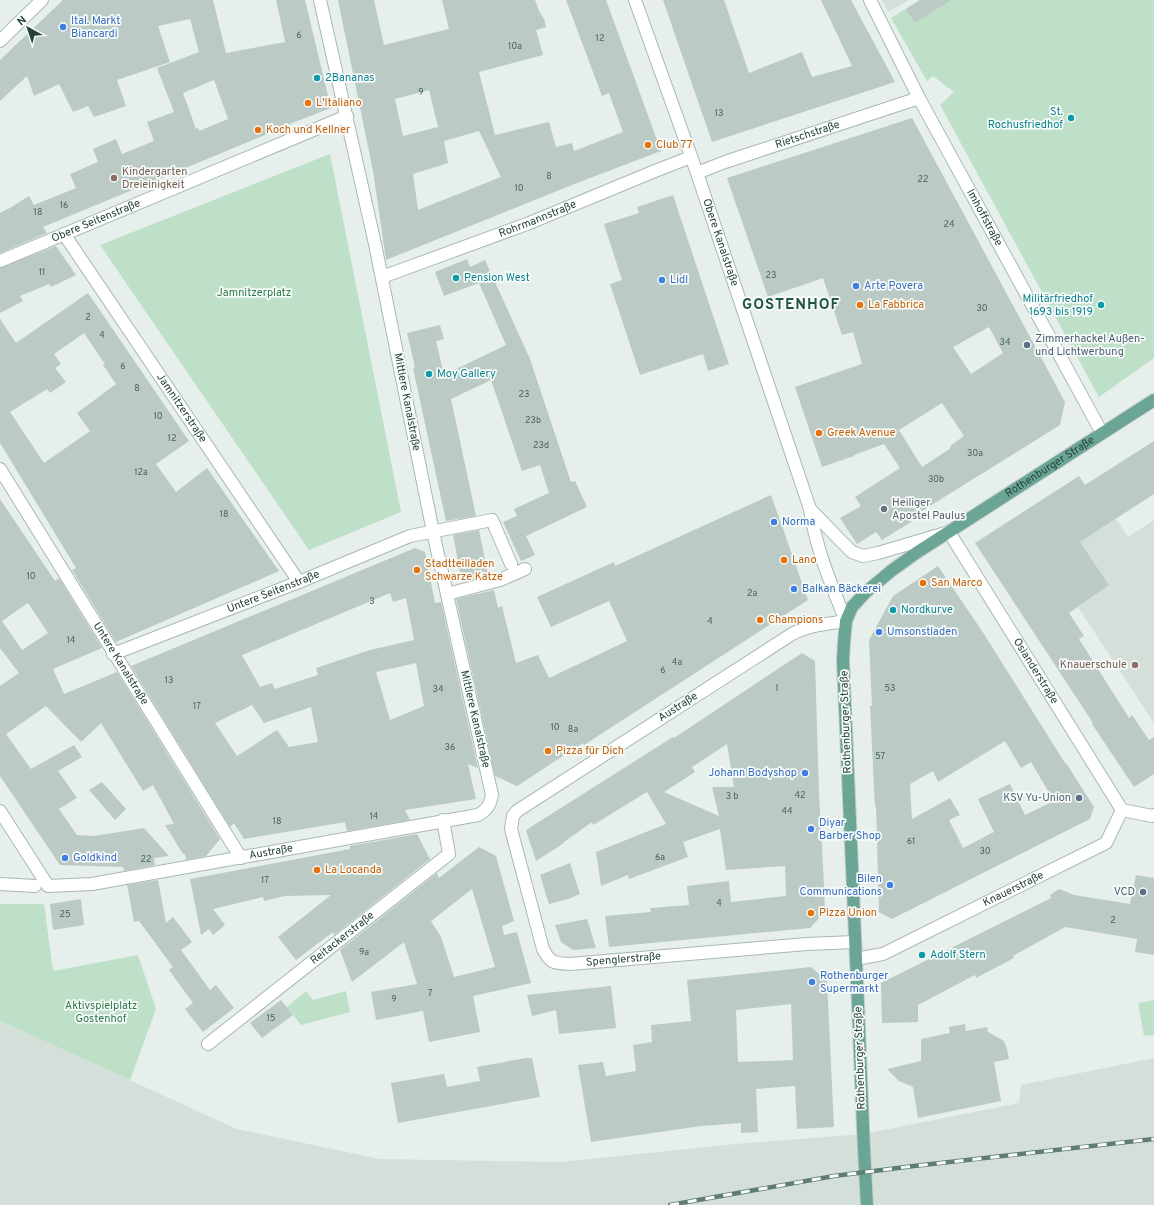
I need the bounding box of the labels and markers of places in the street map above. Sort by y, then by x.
place label: Ital. Markt Biancardi [71,14,120,41]
marker: Ital. Markt Biancardi [58,22,68,32]
place label: 2Bananas [325,71,374,85]
marker: 2Bananas [312,73,322,83]
place label: L'Italiano [316,96,362,110]
marker: L'Italiano [303,98,313,108]
place label: St. Rochusfriedhof [988,105,1063,132]
marker: St. Rochusfriedhof [1066,113,1076,123]
place label: Koch und Kellner [266,123,351,137]
marker: Koch und Kellner [253,125,263,135]
place label: Club 77 [656,138,693,152]
marker: Club 77 [643,140,653,150]
place label: Kindergarten Dreieinigkeit [122,165,188,192]
marker: Kindergarten Dreieinigkeit [109,173,119,183]
place label: Pension West [464,271,530,285]
marker: Pension West [451,273,461,283]
place label: Lidl [670,273,688,287]
marker: Lidl [657,275,667,285]
place label: Arte Povera [864,279,923,293]
marker: Arte Povera [851,281,861,291]
place label: Militärfriedhof 1693 bis 1919 [1022,292,1093,319]
place label: La Fabbrica [868,298,924,312]
marker: La Fabbrica [855,300,865,310]
marker: Militärfriedhof 1693 bis 1919 [1096,300,1106,310]
place label: Zimmerhackel Außen- und Lichtwerbung [1035,332,1145,359]
marker: Zimmerhackel Außen- und Lichtwerbung [1022,340,1032,350]
place label: Moy Gallery [437,367,496,381]
marker: Moy Gallery [424,369,434,379]
place label: Greek Avenue [827,426,895,440]
marker: Greek Avenue [814,428,824,438]
place label: Heiliger Apostel Paulus [892,496,965,523]
marker: Heiliger Apostel Paulus [879,504,889,514]
place label: Norma [782,515,815,529]
marker: Norma [769,517,779,527]
place label: Lano [792,553,817,567]
marker: Lano [779,555,789,565]
place label: Stadtteilladen Schwarze Katze [425,557,503,584]
marker: Stadtteilladen Schwarze Katze [412,565,422,575]
place label: San Marco [931,576,982,590]
marker: San Marco [918,578,928,588]
place label: Balkan Bäckerei [802,582,881,596]
marker: Balkan Bäckerei [789,584,799,594]
place label: Nordkurve [901,603,953,617]
marker: Nordkurve [888,605,898,615]
place label: Champions [768,613,823,627]
marker: Champions [755,615,765,625]
place label: Umsonstladen [887,625,957,639]
marker: Umsonstladen [874,627,884,637]
place label: Knauerschule [1060,658,1127,672]
marker: Knauerschule [1130,660,1140,670]
place label: Pizza für Dich [556,744,624,758]
marker: Pizza für Dich [543,746,553,756]
place label: Johann Bodyshop [708,766,797,780]
marker: Johann Bodyshop [800,768,810,778]
place label: KSV Yu-Union [1003,791,1071,805]
marker: KSV Yu-Union [1074,793,1084,803]
place label: Diyar Barber Shop [819,816,881,843]
marker: Diyar Barber Shop [806,824,816,834]
place label: Goldkind [73,851,117,865]
marker: Goldkind [60,853,70,863]
place label: La Locanda [325,863,382,877]
marker: La Locanda [312,865,322,875]
place label: Bilen Communications [800,872,882,899]
marker: Bilen Communications [885,880,895,890]
place label: VCD [1114,885,1135,899]
marker: VCD [1138,887,1148,897]
place label: Pizza Union [819,906,877,920]
marker: Pizza Union [806,908,816,918]
place label: Adolf Stern [930,948,986,962]
marker: Adolf Stern [917,950,927,960]
place label: Rothenburger Supermarkt [820,969,889,996]
marker: Rothenburger Supermarkt [807,977,817,987]

